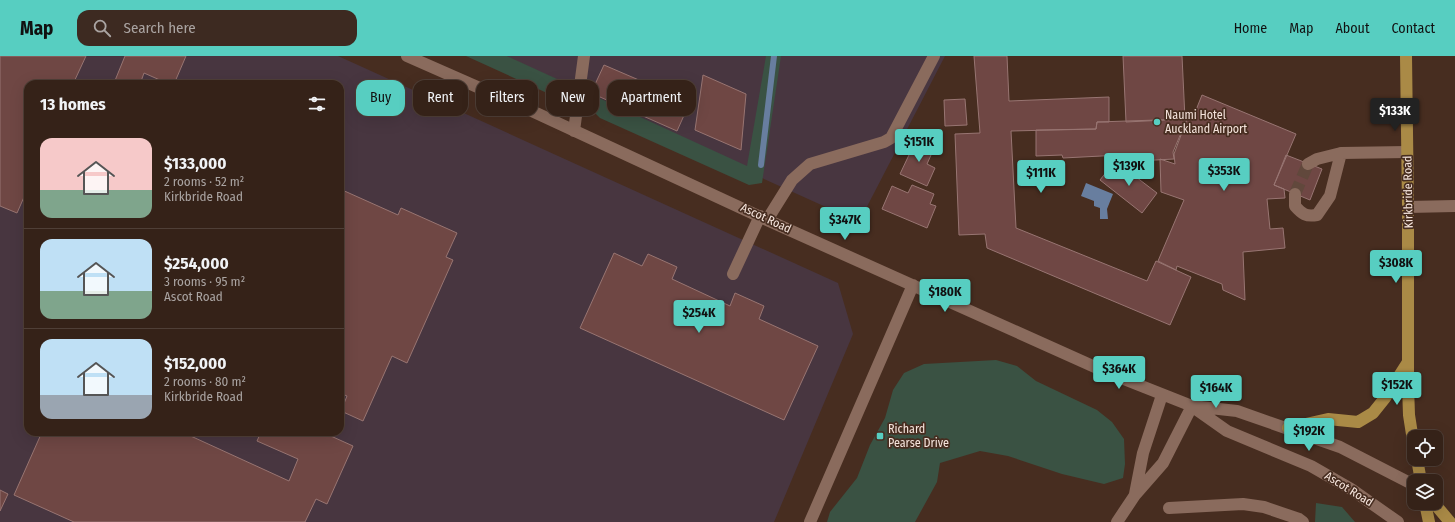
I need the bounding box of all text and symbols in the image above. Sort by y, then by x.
search box [77,10,357,46]
text: Map [20,17,53,40]
icon: search [91,17,113,39]
text: Search here [123,19,196,37]
text: Home [1234,20,1267,37]
text: Map [1289,20,1313,37]
text: About [1335,20,1370,37]
text: Contact [1392,20,1435,37]
chip: Buy [356,80,405,116]
chip: Rent [413,80,468,116]
chip: Filters [476,80,538,116]
chip: New [546,80,599,116]
chip: Apartment [607,80,696,116]
icon: filters [306,93,328,115]
text: 13 homes [40,94,106,115]
pin: $133K [1367,98,1423,132]
text: $133K [1379,103,1411,118]
place label: Naumi Hotel Auckland Airport [1165,108,1247,136]
marker: Naumi Hotel Auckland Airport [1152,117,1162,127]
pin: $151K [891,129,947,163]
text: $151K [904,134,934,149]
text: $133,000 [164,153,227,174]
pin: $139K [1101,153,1157,187]
icon: home [72,154,120,202]
street label: Kirkbride Road [1400,155,1416,229]
text: $139K [1113,158,1145,173]
pin: $353K [1196,158,1252,192]
pin: $111K [1013,160,1069,194]
text: $353K [1208,163,1240,178]
text: $111K [1026,165,1056,180]
text: 2 rooms · 52 m² [164,174,244,189]
text: Kirkbride Road [164,189,243,204]
street label: Ascot Road [738,200,794,236]
pin: $347K [817,207,873,241]
text: $347K [829,212,861,227]
pin: $308K [1368,250,1424,284]
text: $254,000 [164,253,229,274]
icon: home [72,255,120,303]
text: $308K [1379,255,1413,270]
text: 3 rooms · 95 m² [164,274,245,289]
pin: $180K [917,279,973,313]
text: $180K [928,284,962,299]
text: Ascot Road [164,289,223,304]
pin: $254K [671,300,727,334]
text: $254K [683,305,715,320]
text: $152,000 [164,353,227,374]
icon: home [72,355,120,403]
pin: $364K [1091,356,1147,390]
text: $364K [1102,361,1136,376]
pin: $152K [1369,372,1425,406]
text: 2 rooms · 80 m² [164,374,246,389]
pin: $164K [1188,375,1244,409]
text: $152K [1381,377,1413,392]
text: $164K [1200,380,1232,395]
text: Kirkbride Road [164,389,243,404]
pin: $192K [1281,418,1337,452]
place label: Richard Pearse Drive [888,422,949,450]
text: $192K [1293,423,1325,438]
map controls [1407,430,1443,510]
button: locate [1407,430,1443,466]
marker: Richard Pearse Drive [875,431,885,441]
street label: Ascot Road [1322,469,1376,509]
button: layers [1407,474,1443,510]

